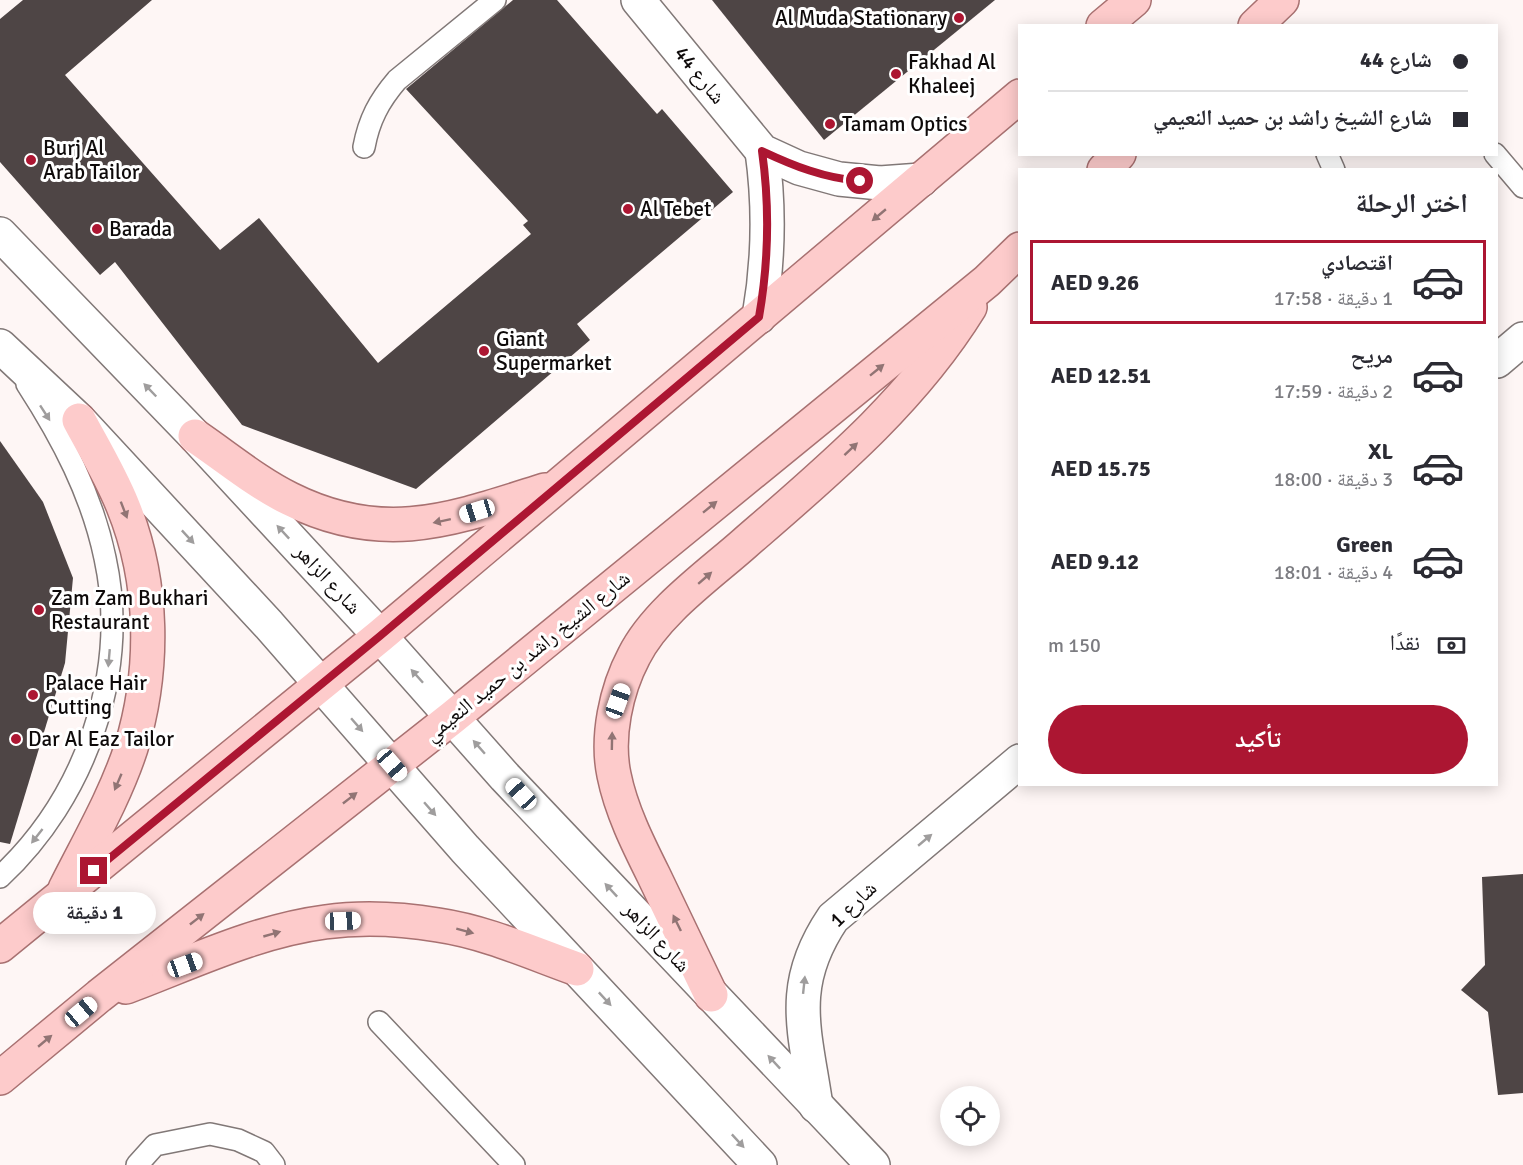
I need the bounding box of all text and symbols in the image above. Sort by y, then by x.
place label: Al Muda Stationary [775,5,947,31]
marker: Al Muda Stationary [952,11,966,25]
street label: شارع 44 [669,41,731,109]
text: شارع 44 [1360,46,1432,73]
place label: Fakhad Al Khaleej [908,49,996,99]
marker: Fakhad Al Khaleej [889,67,903,81]
text: شارع الشيخ راشد بن حميد النعيمي [1153,104,1432,131]
place label: Tamam Optics [842,111,967,137]
marker: Tamam Optics [823,117,837,131]
place label: Burj Al Arab Tailor [43,135,140,185]
marker: Burj Al Arab Tailor [24,153,38,167]
route start [846,167,873,194]
text: اختر الرحلة [1356,187,1468,220]
place label: Al Tebet [640,196,711,222]
marker: Al Tebet [621,202,635,216]
one-way arrow [872,208,887,221]
place label: Barada [109,216,172,242]
marker: Barada [90,222,104,236]
text: اقتصادي [1321,249,1393,276]
icon: car [1411,255,1465,309]
text: AED 9.26 [1051,269,1139,296]
text: 1 دقيقة · 17:58 [1274,286,1393,311]
place label: Giant Supermarket [496,326,612,376]
text: مريح [1350,342,1393,369]
marker: Giant Supermarket [477,344,491,358]
icon: car [1411,348,1465,402]
text: AED 12.51 [1051,362,1151,389]
one-way arrow [869,364,885,377]
text: 2 دقيقة · 17:59 [1274,379,1393,404]
one-way arrow [143,383,157,397]
one-way arrow [40,405,51,421]
text: XL [1368,438,1393,465]
icon: car [1411,441,1465,495]
one-way arrow [844,442,859,456]
text: AED 15.75 [1051,455,1151,482]
text: 3 دقيقة · 18:00 [1274,467,1393,492]
car [457,497,497,525]
one-way arrow [119,501,129,519]
one-way arrow [702,501,717,514]
one-way arrow [433,517,452,526]
one-way arrow [276,524,290,539]
one-way arrow [181,530,195,545]
text: Green [1336,531,1393,558]
icon: car [1411,534,1465,588]
street label: شارع الزاهر [288,538,367,620]
text: AED 9.12 [1051,548,1139,575]
text: 4 دقيقة · 18:01 [1274,560,1393,585]
street label: شارع الشيخ راشد بن حميد النعيمي [419,565,637,750]
one-way arrow [697,572,712,585]
place label: Zam Zam Bukhari Restaurant [51,585,209,635]
marker: Zam Zam Bukhari Restaurant [32,603,46,617]
text: نقدًا [1390,629,1420,656]
icon: cash [1435,629,1468,662]
text: 150 m [1048,633,1101,658]
one-way arrow [104,648,114,667]
one-way arrow [410,669,424,684]
place label: Palace Hair Cutting [45,670,147,720]
car [603,681,633,721]
marker: Palace Hair Cutting [26,688,40,702]
button: تأكيد [1048,705,1468,774]
one-way arrow [350,717,363,733]
place label: Dar Al Eaz Tailor [28,726,174,752]
marker: Dar Al Eaz Tailor [9,732,23,746]
one-way arrow [608,732,617,751]
one-way arrow [473,740,486,755]
car [373,746,411,784]
one-way arrow [113,773,123,791]
car [502,775,540,813]
one-way arrow [342,791,358,804]
one-way arrow [423,801,436,816]
one-way arrow [31,828,44,844]
one-way arrow [917,834,932,847]
route end [80,857,107,884]
street label: شارع 1 [824,875,882,933]
one-way arrow [605,883,619,897]
callout: 1 دقيقة [32,892,156,934]
street label: شارع الزاهر [617,896,696,978]
text: 1 دقيقة [66,900,123,925]
car [325,911,361,931]
one-way arrow [189,912,205,925]
one-way arrow [672,915,681,932]
one-way arrow [455,927,474,937]
one-way arrow [263,929,281,938]
car [165,950,205,980]
one-way arrow [799,976,809,995]
one-way arrow [597,992,611,1006]
car [61,994,101,1030]
one-way arrow [37,1035,53,1048]
one-way arrow [768,1055,782,1069]
map controls [940,1086,1000,1146]
button: locate [940,1086,1000,1146]
one-way arrow [731,1134,745,1149]

